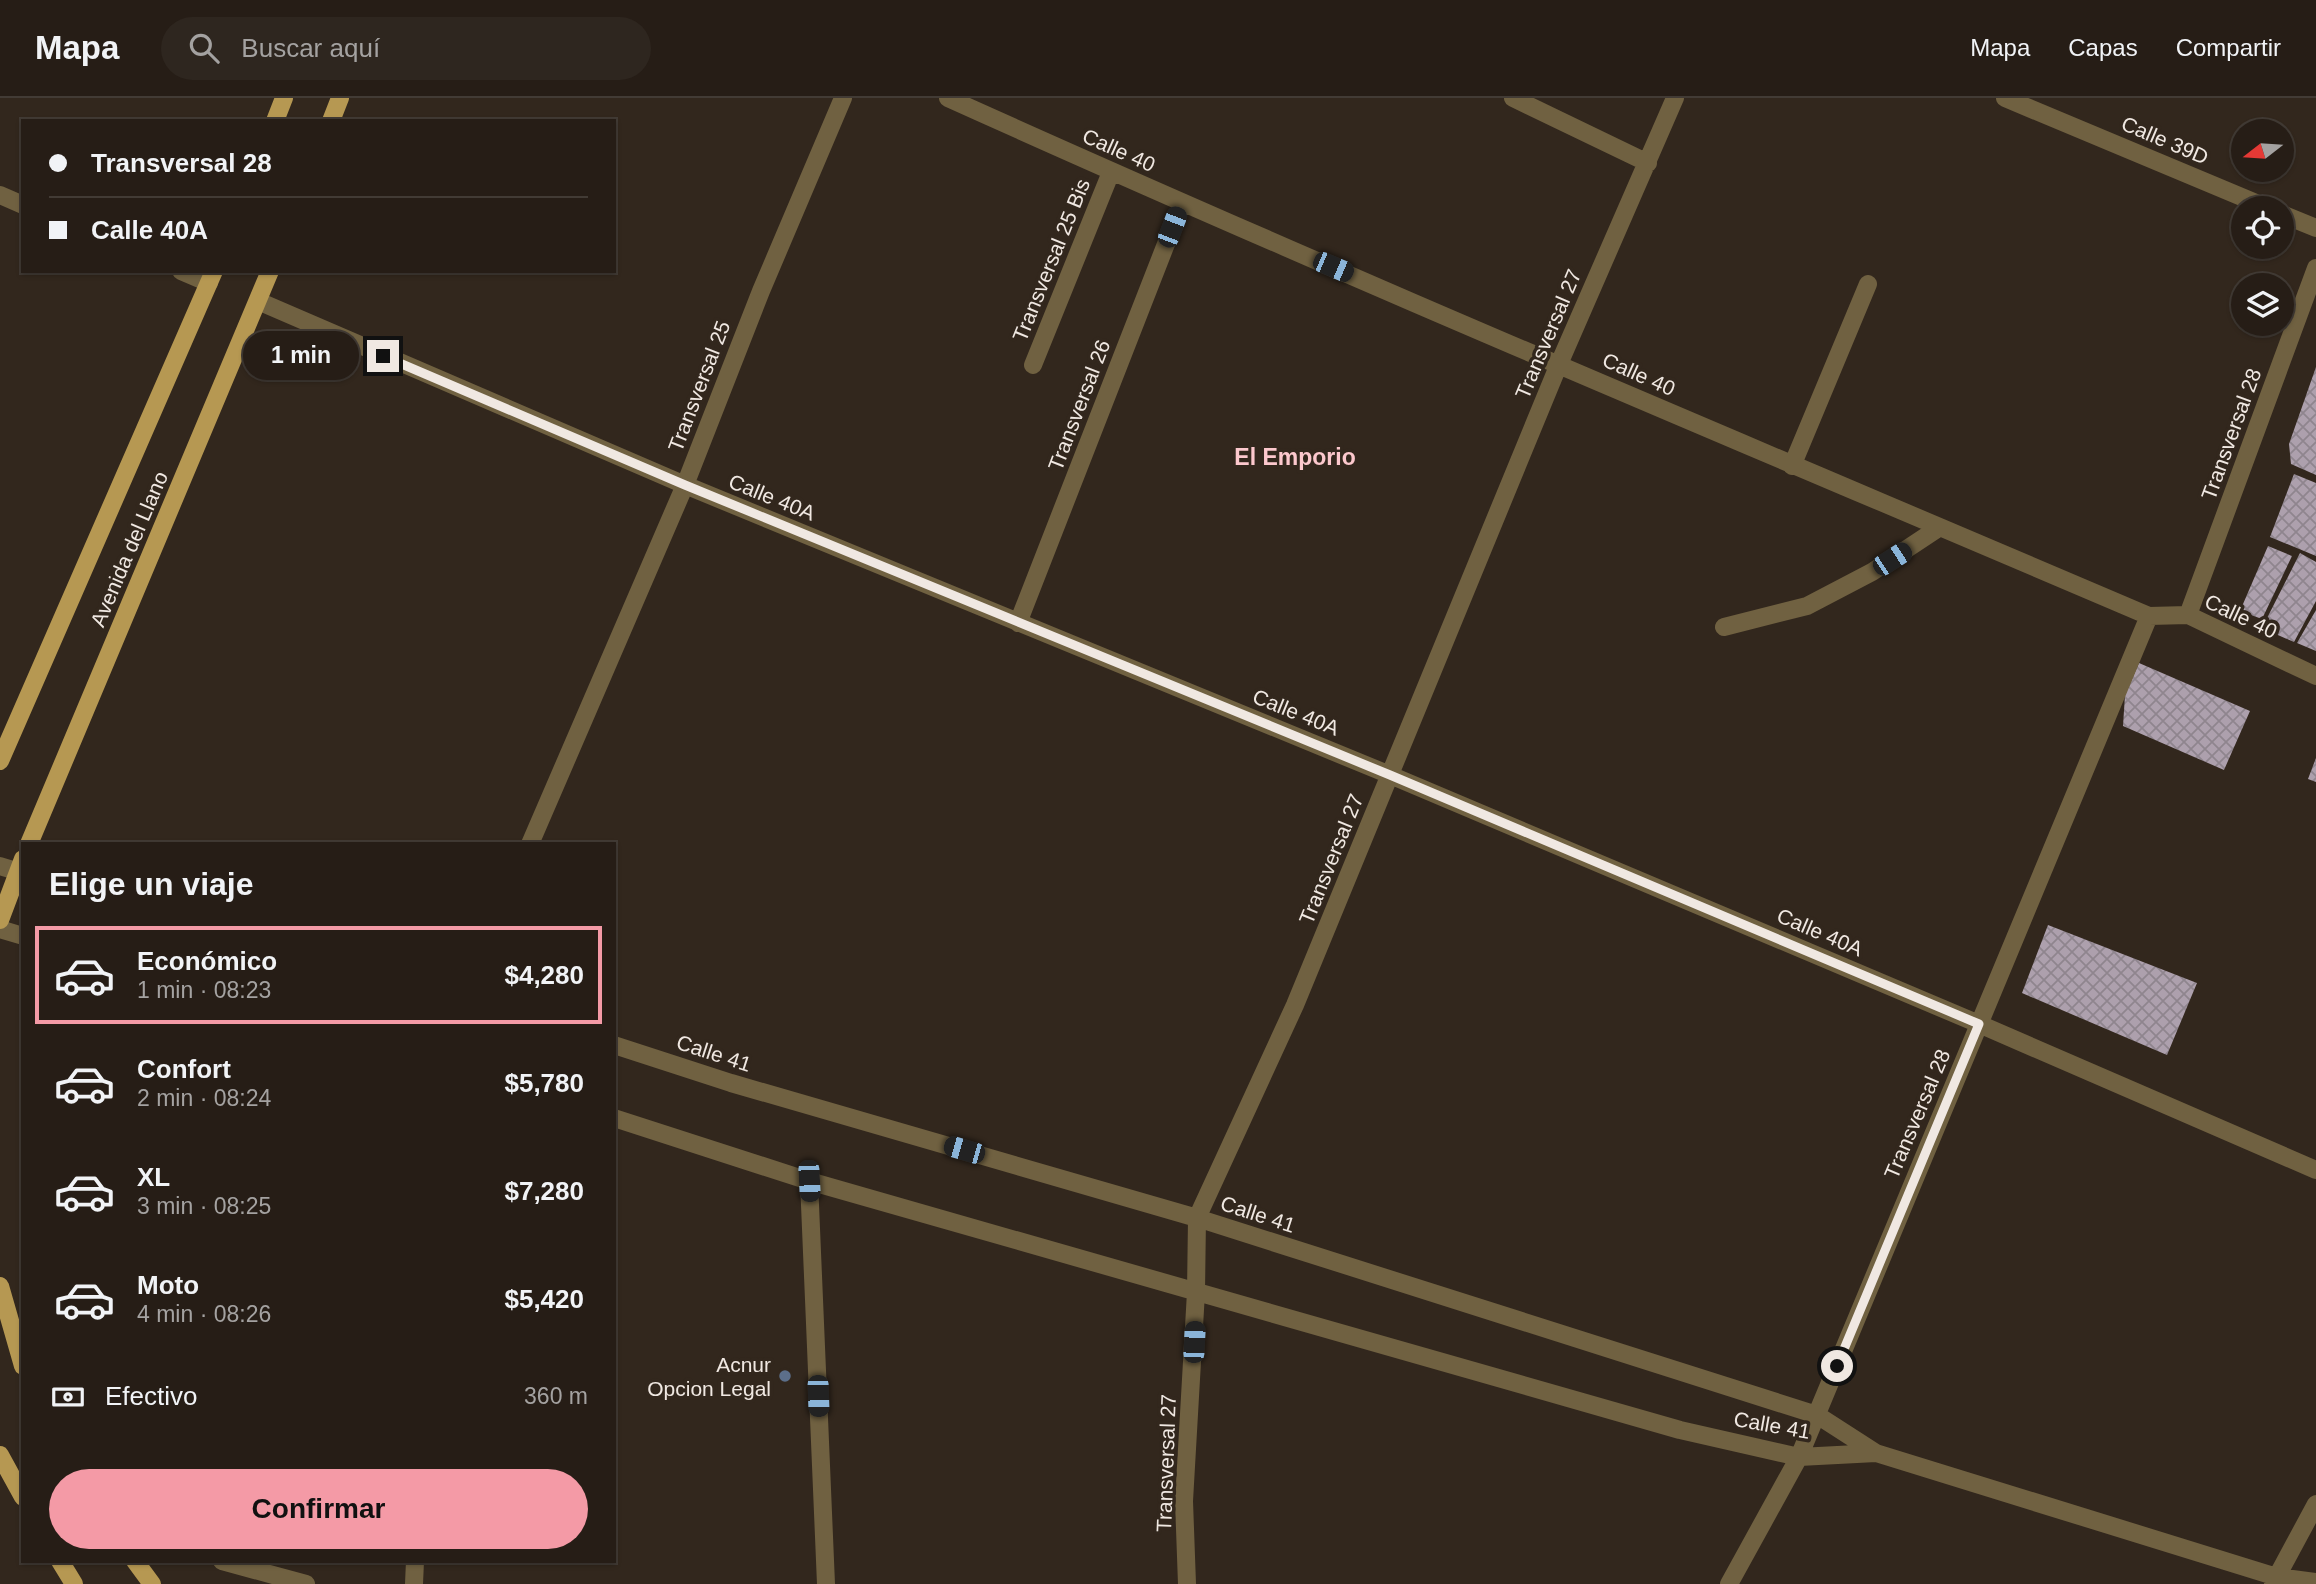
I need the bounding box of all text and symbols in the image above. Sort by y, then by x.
search box [161,17,651,80]
text: Mapa [35,29,119,66]
icon: search [185,29,223,67]
text: Buscar aquí [241,33,380,63]
text: Mapa [1970,34,2030,61]
text: Capas [2068,34,2138,61]
text: Compartir [2176,34,2281,61]
street label: Calle 39D [2118,111,2212,169]
north arrow [2231,119,2294,182]
map controls [2231,119,2294,336]
street label: Calle 40 [1079,124,1159,176]
text: Transversal 28 [91,148,272,178]
street label: Transversal 25 Bis [1008,175,1094,345]
button: locate [2231,196,2294,259]
car [1155,204,1190,250]
text: Calle 40A [91,215,208,245]
car [1310,249,1357,285]
street label: Transversal 27 [1510,266,1586,402]
button: layers [2231,273,2294,336]
street label: Transversal 25 [664,317,734,455]
callout: 1 min [243,331,358,380]
street label: Transversal 26 [1044,336,1114,474]
route end [367,340,399,372]
text: 1 min [271,342,331,368]
street label: Calle 40 [1599,348,1679,400]
street label: Transversal 28 [2197,365,2265,503]
district label: El Emporio [1234,444,1356,470]
street label: Avenida del Llano [86,468,172,630]
street label: Calle 40A [725,469,819,525]
car [1869,539,1916,579]
street label: Calle 40 [2201,589,2281,643]
street label: Calle 40A [1249,684,1343,740]
street label: Transversal 27 [1294,791,1368,927]
text: Elige un viaje [49,866,254,902]
street label: Calle 40A [1774,904,1866,960]
icon: car [53,944,116,1007]
text: Económico [137,946,277,976]
text: $4,280 [504,960,584,990]
text: 1 min · 08:23 [137,977,271,1003]
street label: Calle 41 [674,1030,754,1076]
street label: Transversal 28 [1879,1046,1955,1182]
icon: car [53,1052,116,1115]
text: Confort [137,1054,231,1084]
text: $5,780 [504,1068,584,1098]
text: 2 min · 08:24 [137,1085,271,1111]
car [941,1134,988,1166]
car [798,1159,821,1203]
icon: car [53,1160,116,1223]
text: XL [137,1162,170,1192]
text: $7,280 [504,1176,584,1206]
street label: Calle 41 [1218,1191,1298,1237]
text: 3 min · 08:25 [137,1193,271,1219]
icon: car [53,1268,116,1331]
text: Moto [137,1270,199,1300]
text: $5,420 [504,1284,584,1314]
text: 4 min · 08:26 [137,1301,271,1327]
car [1183,1320,1206,1364]
route start [1821,1350,1853,1382]
place label: Acnur Opcion Legal [647,1353,771,1400]
marker: Acnur Opcion Legal [777,1368,793,1384]
car [807,1375,830,1417]
icon: cash [49,1378,87,1416]
text: Efectivo [105,1381,198,1411]
text: 360 m [524,1383,588,1409]
street label: Transversal 27 [1152,1394,1180,1532]
street label: Calle 41 [1732,1407,1812,1443]
button: Confirmar [49,1469,588,1549]

